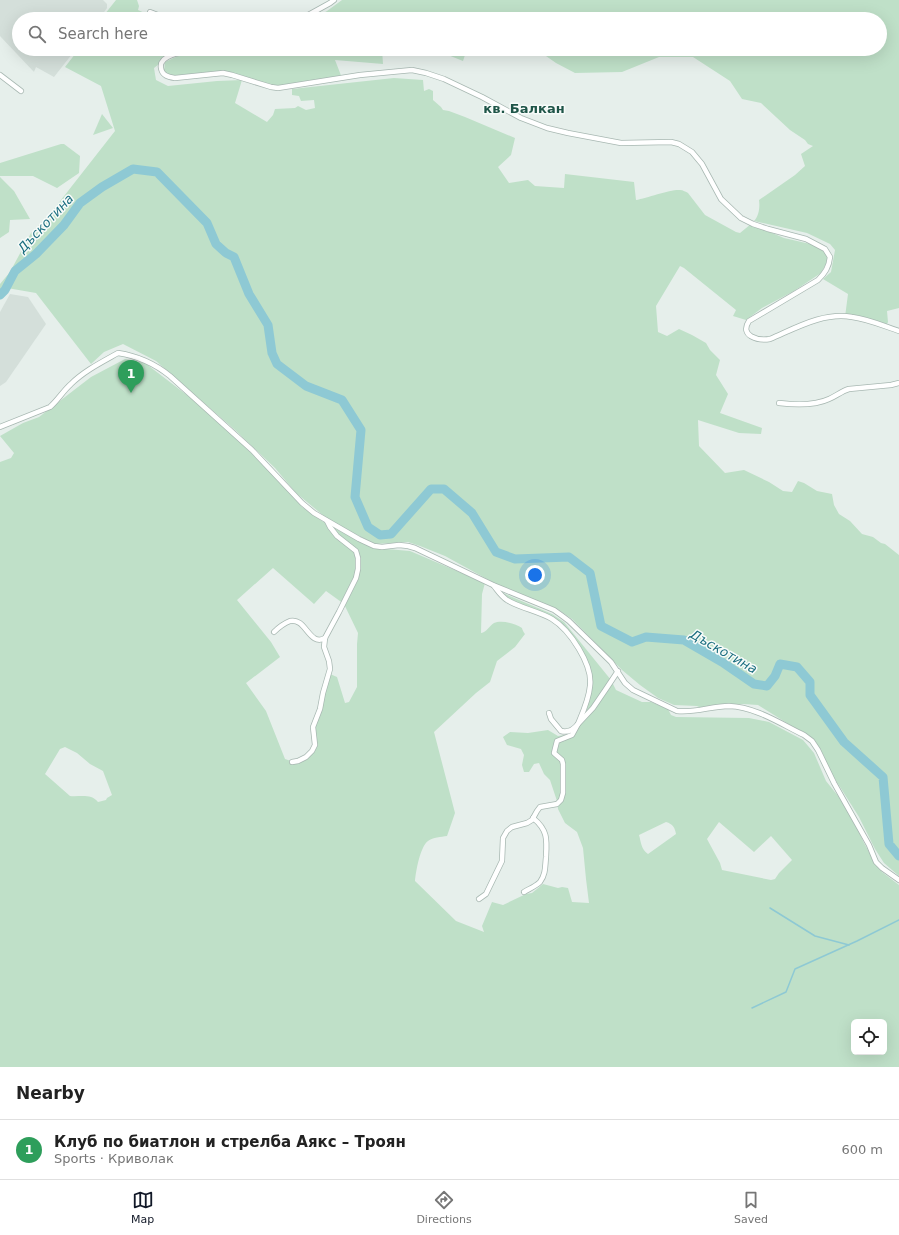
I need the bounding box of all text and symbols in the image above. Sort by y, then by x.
search box [12,12,887,56]
icon: search [26,23,48,45]
text: Search here [58,25,148,43]
district label: кв. Балкан [483,101,565,116]
water label: Дъскотина [14,191,76,257]
pin: 1 [118,360,144,393]
your location [525,565,545,585]
water label: Дъскотина [687,626,760,677]
map controls [851,1019,887,1055]
button: locate [851,1019,887,1055]
text: Nearby [16,1083,85,1103]
text: Клуб по биатлон и стрелба Аякс – Троян [54,1133,406,1151]
text: 1 [24,1142,34,1157]
text: 600 m [841,1142,883,1157]
text: Sports · Криволак [54,1151,174,1166]
tab: Map [131,1189,154,1226]
tab: Directions [416,1189,472,1226]
tab: Saved [734,1189,768,1226]

